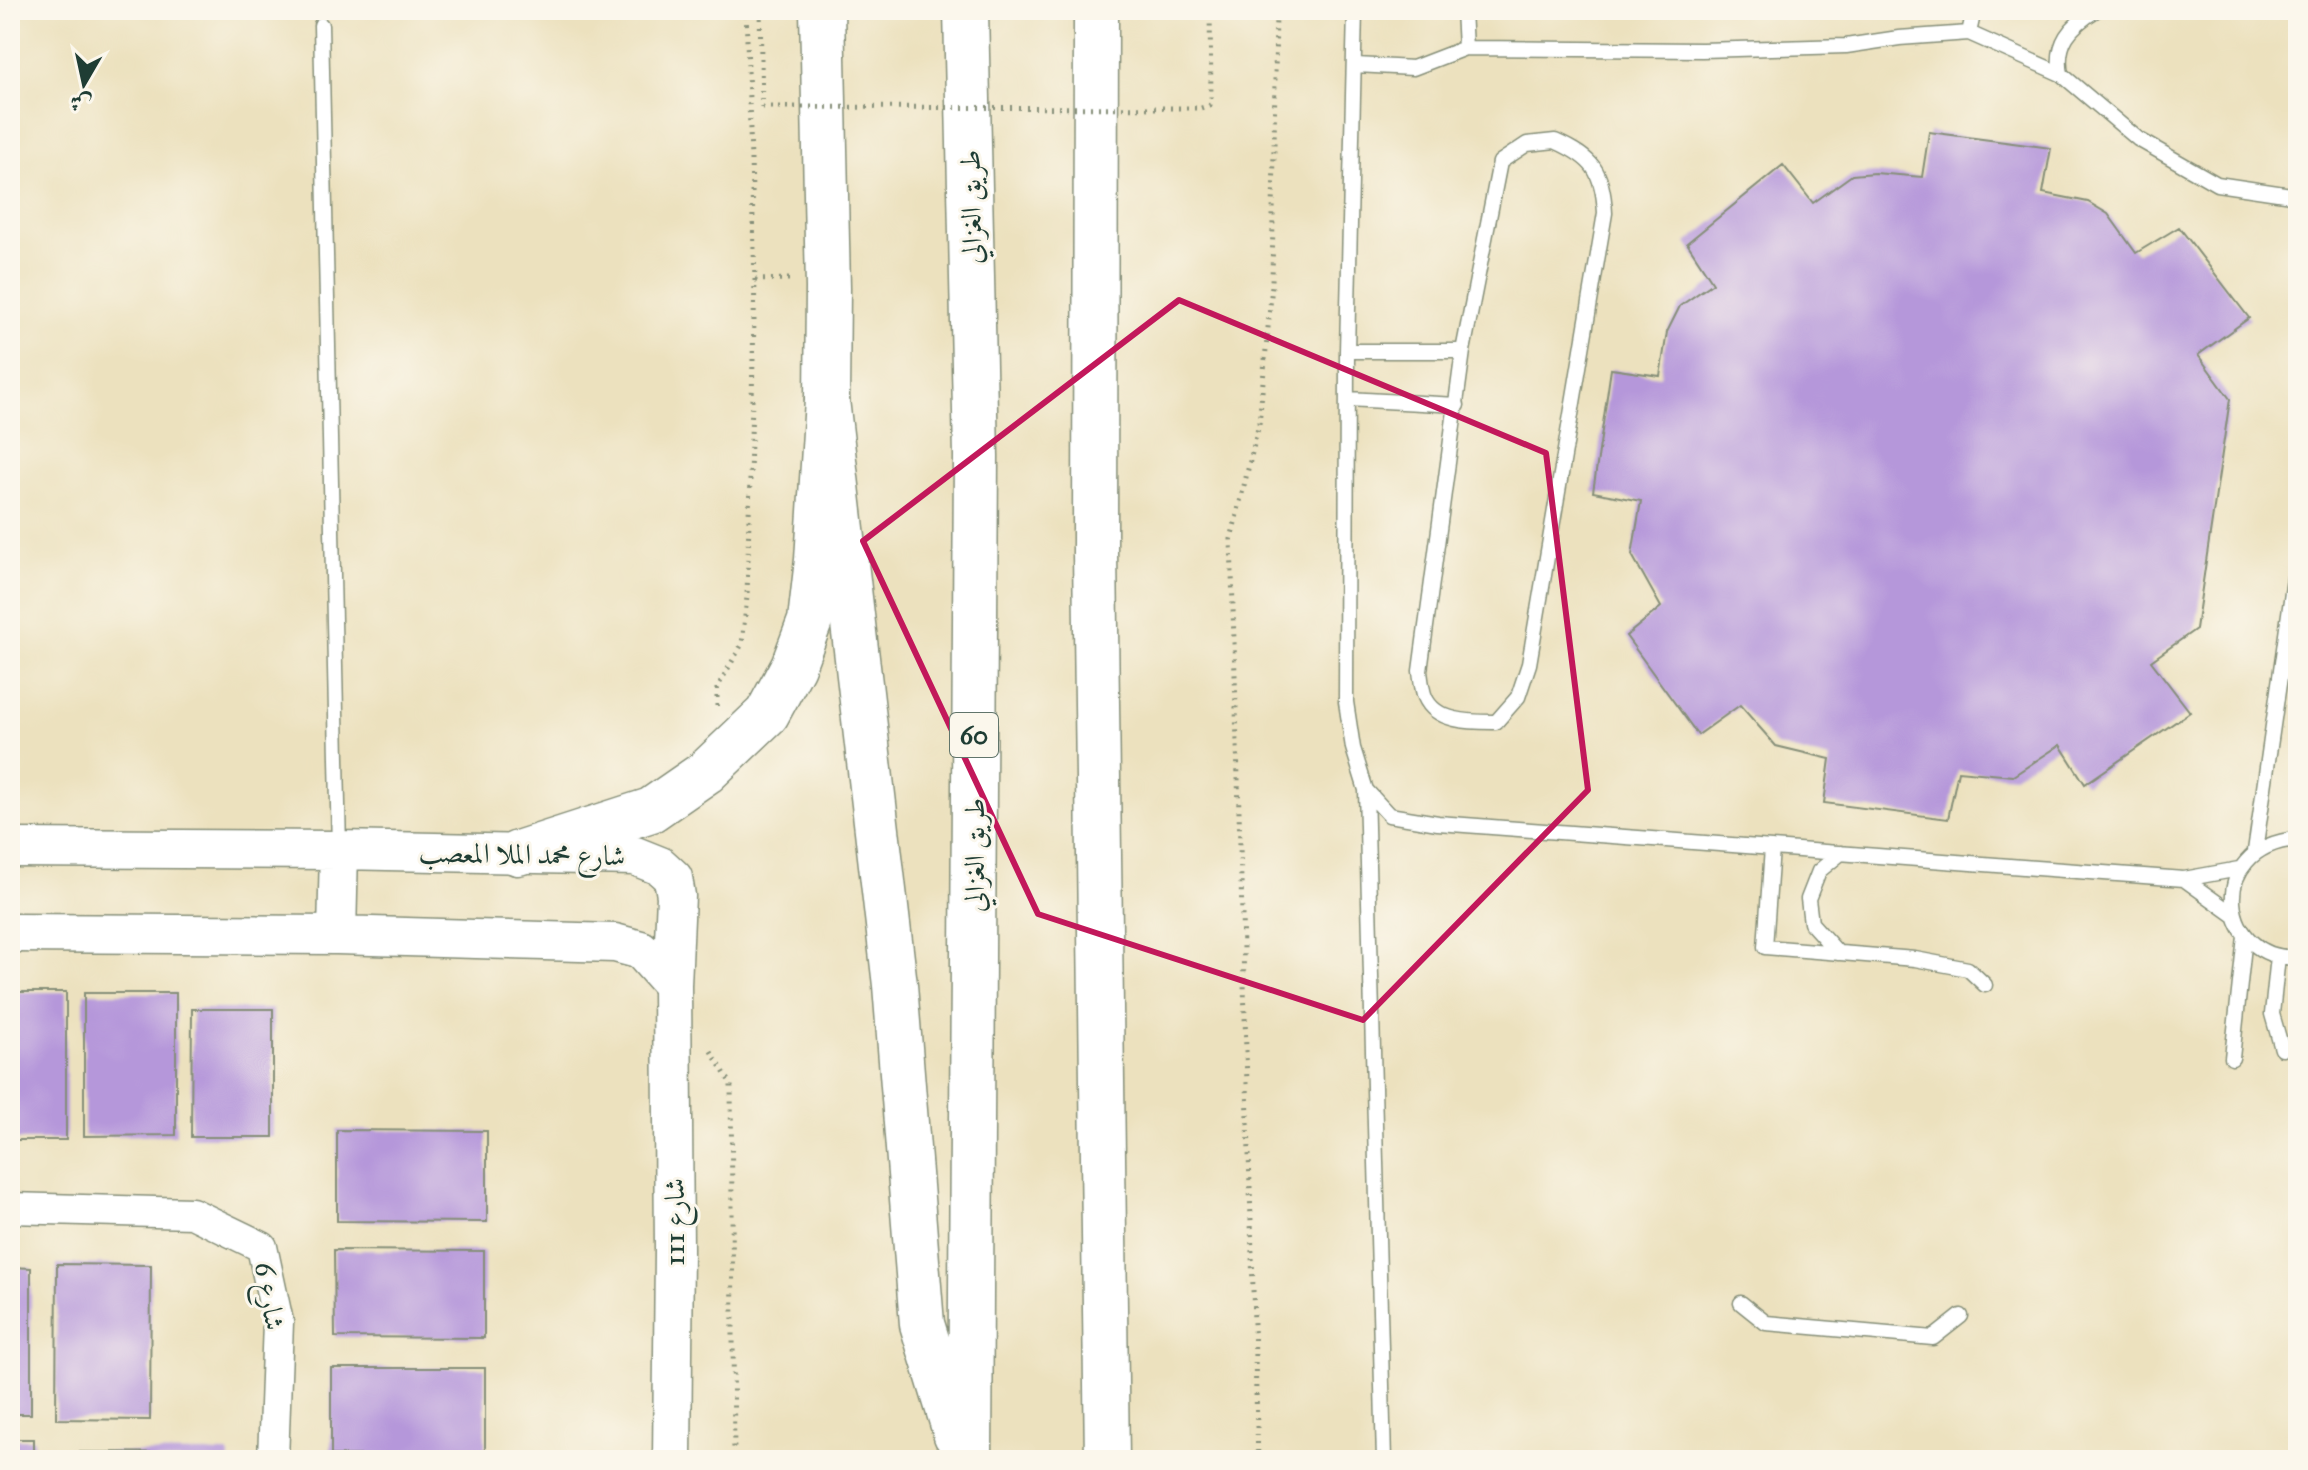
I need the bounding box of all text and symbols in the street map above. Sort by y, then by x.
north arrow [44,44,124,124]
text: ش [68,88,94,118]
street label: طريق الغزالي [953,149,994,264]
road number: 60 [950,713,998,757]
street label: طريق الغزالي [957,798,997,912]
street label: شارع محمد الملا المعصب [418,835,626,879]
street label: شارع 111 [657,1178,698,1266]
street label: شارع 6 [241,1259,293,1334]

